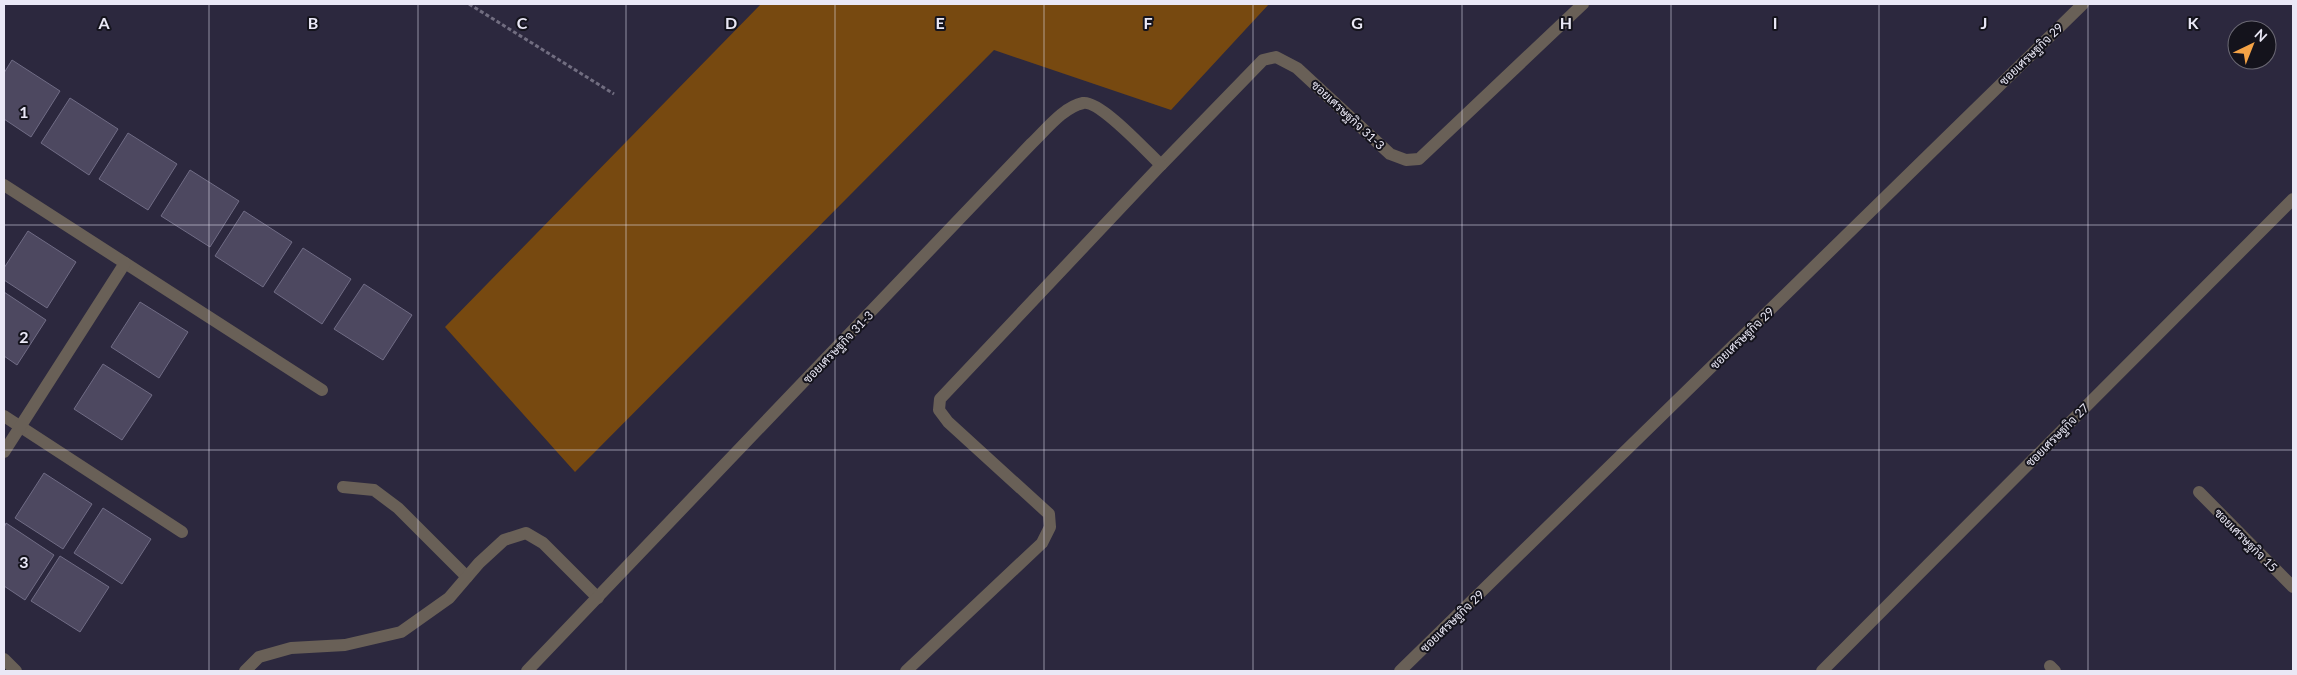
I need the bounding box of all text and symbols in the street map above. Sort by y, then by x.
text: A [97,13,110,32]
text: B [308,13,318,32]
text: C [517,13,528,32]
text: D [725,13,737,32]
text: E [935,13,945,32]
text: F [1143,13,1153,32]
text: G [1351,13,1363,32]
text: H [1560,13,1572,32]
text: I [1773,13,1777,32]
text: J [1981,13,1987,32]
text: K [2188,13,2200,32]
street label: ซอยเศรษฐกิจ 29 [1996,20,2067,89]
north arrow [2227,20,2277,70]
text: N [2251,25,2271,45]
street label: ซอยเศรษฐกิจ 31-3 [1308,77,1388,154]
text: 1 [19,102,29,121]
street label: ซอยเศรษฐกิจ 29 [1707,304,1778,373]
street label: ซอยเศรษฐกิจ 31-3 [800,308,877,387]
text: 2 [19,327,29,346]
street label: ซอยเศรษฐกิจ 27 [2022,400,2092,470]
street label: ซอยเศรษฐกิจ 15 [2211,505,2281,575]
text: 3 [19,552,29,571]
street label: ซอยเศรษฐกิจ 29 [1417,587,1488,656]

